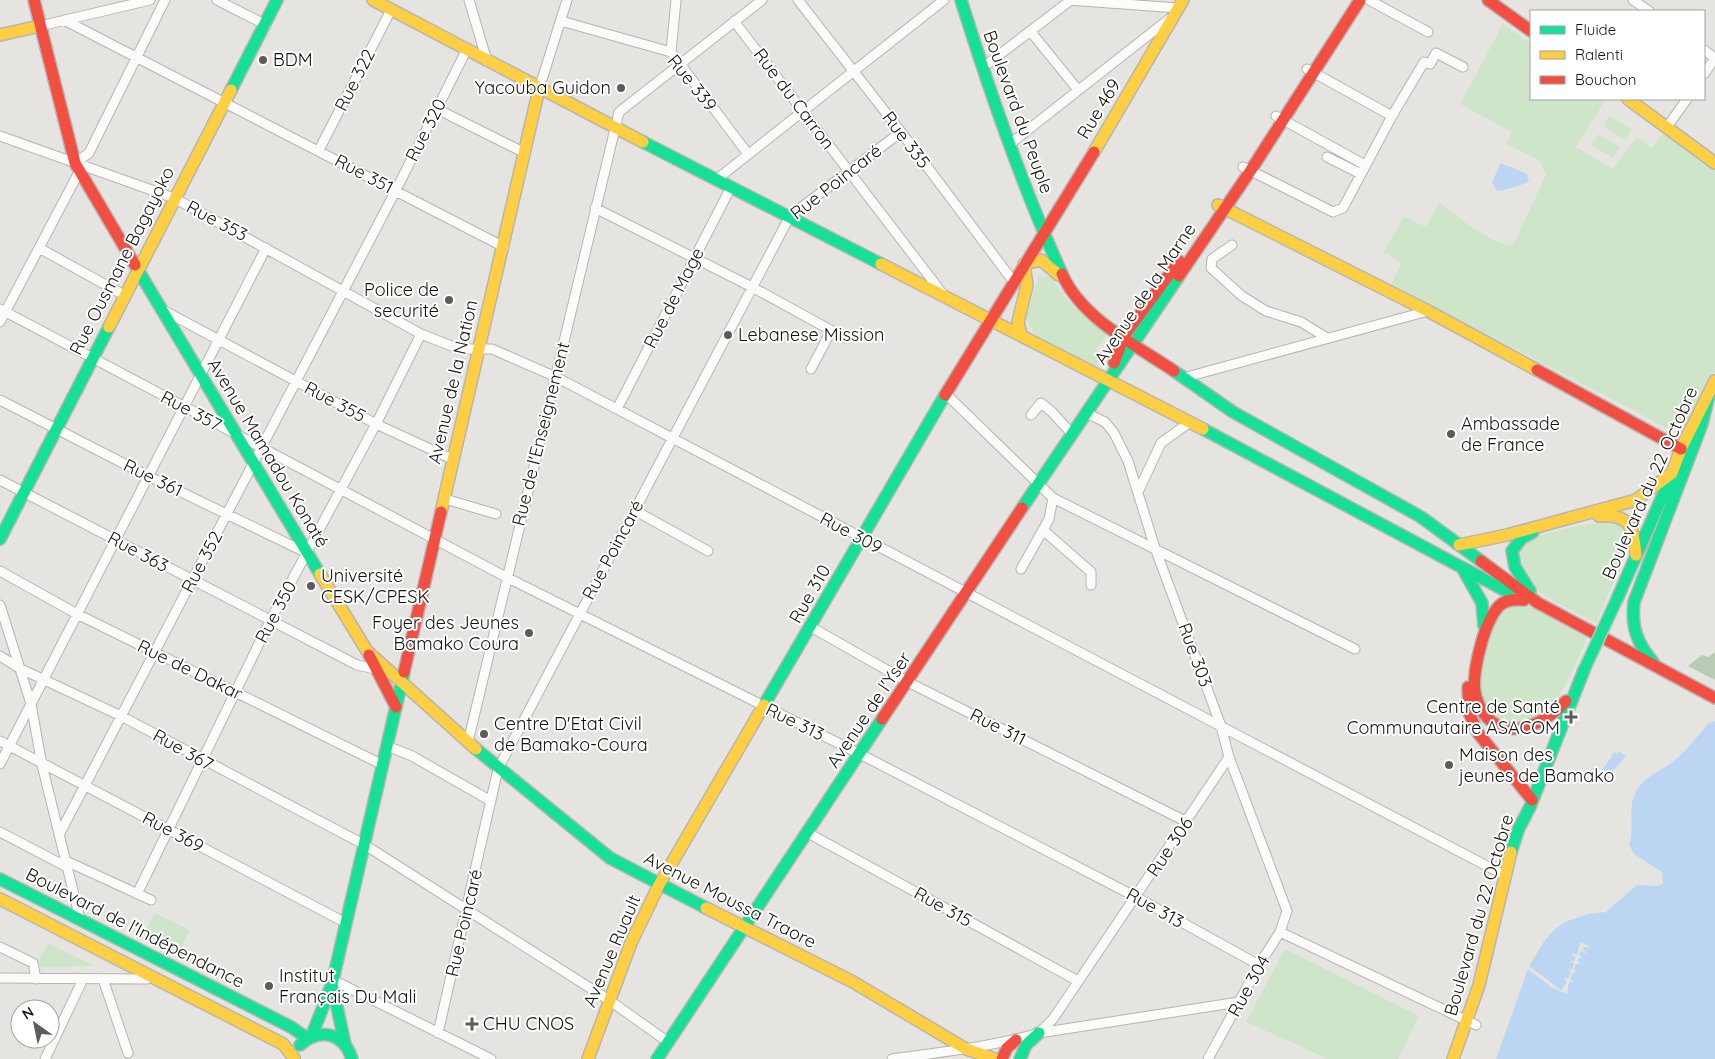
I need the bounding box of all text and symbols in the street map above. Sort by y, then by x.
legend [1530,10,1705,100]
text: Fluide [1575,20,1616,39]
street label: Boulevard du Peuple [978,27,1059,197]
street label: Rue du Carron [749,43,840,154]
street label: Rue 322 [329,45,380,115]
text: Ralenti [1575,45,1623,64]
place label: BDM [273,48,313,71]
street label: Rue 339 [663,50,722,116]
marker: BDM [257,54,269,66]
text: Bouchon [1575,70,1636,89]
street label: Rue 469 [1072,74,1126,143]
place label: Yacouba Guidon [475,76,611,99]
marker: Yacouba Guidon [615,82,627,94]
street label: Rue 320 [400,95,451,165]
street label: Rue 335 [877,106,935,173]
street label: Rue Poincaré [785,139,886,224]
street label: Rue 351 [331,149,397,199]
street label: Rue Ousmane Bagayoko [64,163,179,359]
street label: Rue 353 [183,195,252,246]
street label: Avenue de la Marne [1089,219,1200,369]
street label: Rue de Mage [638,244,709,352]
place label: Police de securité [364,278,439,322]
marker: Police de securité [443,294,455,306]
street label: Avenue de la Nation [422,298,483,466]
place label: Lebanese Mission [738,323,884,346]
marker: Lebanese Mission [722,329,734,341]
street label: Rue de l'Enseignement [507,339,575,528]
street label: Avenue Mamadou Konaté [203,354,334,552]
street label: Rue 355 [301,376,370,427]
street label: Boulevard du 22 Octobre [1597,383,1702,583]
street label: Rue 357 [157,385,226,436]
place label: Ambassade de France [1461,412,1560,456]
marker: Ambassade de France [1445,428,1457,440]
street label: Rue 361 [120,453,187,502]
street label: Rue Poincaré [577,496,648,604]
street label: Rue 309 [816,507,886,559]
street label: Rue 363 [104,526,173,577]
street label: Rue 352 [176,527,227,596]
street label: Rue 310 [784,560,836,627]
place label: Université CESK/CPESK [321,564,430,608]
street label: Rue 350 [250,577,301,647]
marker: Université CESK/CPESK [305,580,317,592]
place label: Foyer des Jeunes Bamako Coura [372,611,519,655]
street label: Rue 303 [1173,620,1218,690]
marker: Foyer des Jeunes Bamako Coura [523,627,535,639]
street label: Rue de Dakar [134,634,247,705]
street label: Avenue de l'Yser [821,647,916,772]
place label: Centre de Santé Communautaire ASACOM [1347,695,1560,739]
street label: Rue 313 [762,697,828,746]
street label: Rue 311 [966,703,1030,750]
marker: Centre de Santé Communautaire ASACOM [1564,710,1578,724]
place label: Centre D'Etat Civil de Bamako-Coura [494,712,648,756]
street label: Rue 367 [149,724,217,776]
marker: Centre D'Etat Civil de Bamako-Coura [478,728,490,740]
place label: Maison des jeunes de Bamako [1458,743,1614,787]
marker: Maison des jeunes de Bamako [1443,759,1455,771]
street label: Rue 369 [139,806,208,857]
street label: Boulevard du 22 Octobre [1439,811,1518,1018]
street label: Rue 306 [1141,812,1198,881]
street label: Avenue Moussa Traore [640,846,820,953]
street label: Boulevard de l'Indépendance [22,862,248,993]
street label: Rue Poincaré [440,867,487,979]
street label: Rue 315 [910,881,976,932]
street label: Rue 313 [1122,882,1188,933]
street label: Avenue Ruault [578,891,646,1010]
street label: Rue 304 [1222,951,1275,1021]
place label: Institut Français Du Mali [279,964,416,1008]
marker: Institut Français Du Mali [263,980,275,992]
north arrow [10,999,60,1049]
text: N [19,1003,37,1023]
place label: CHU CNOS [483,1012,574,1035]
marker: CHU CNOS [465,1017,479,1031]

